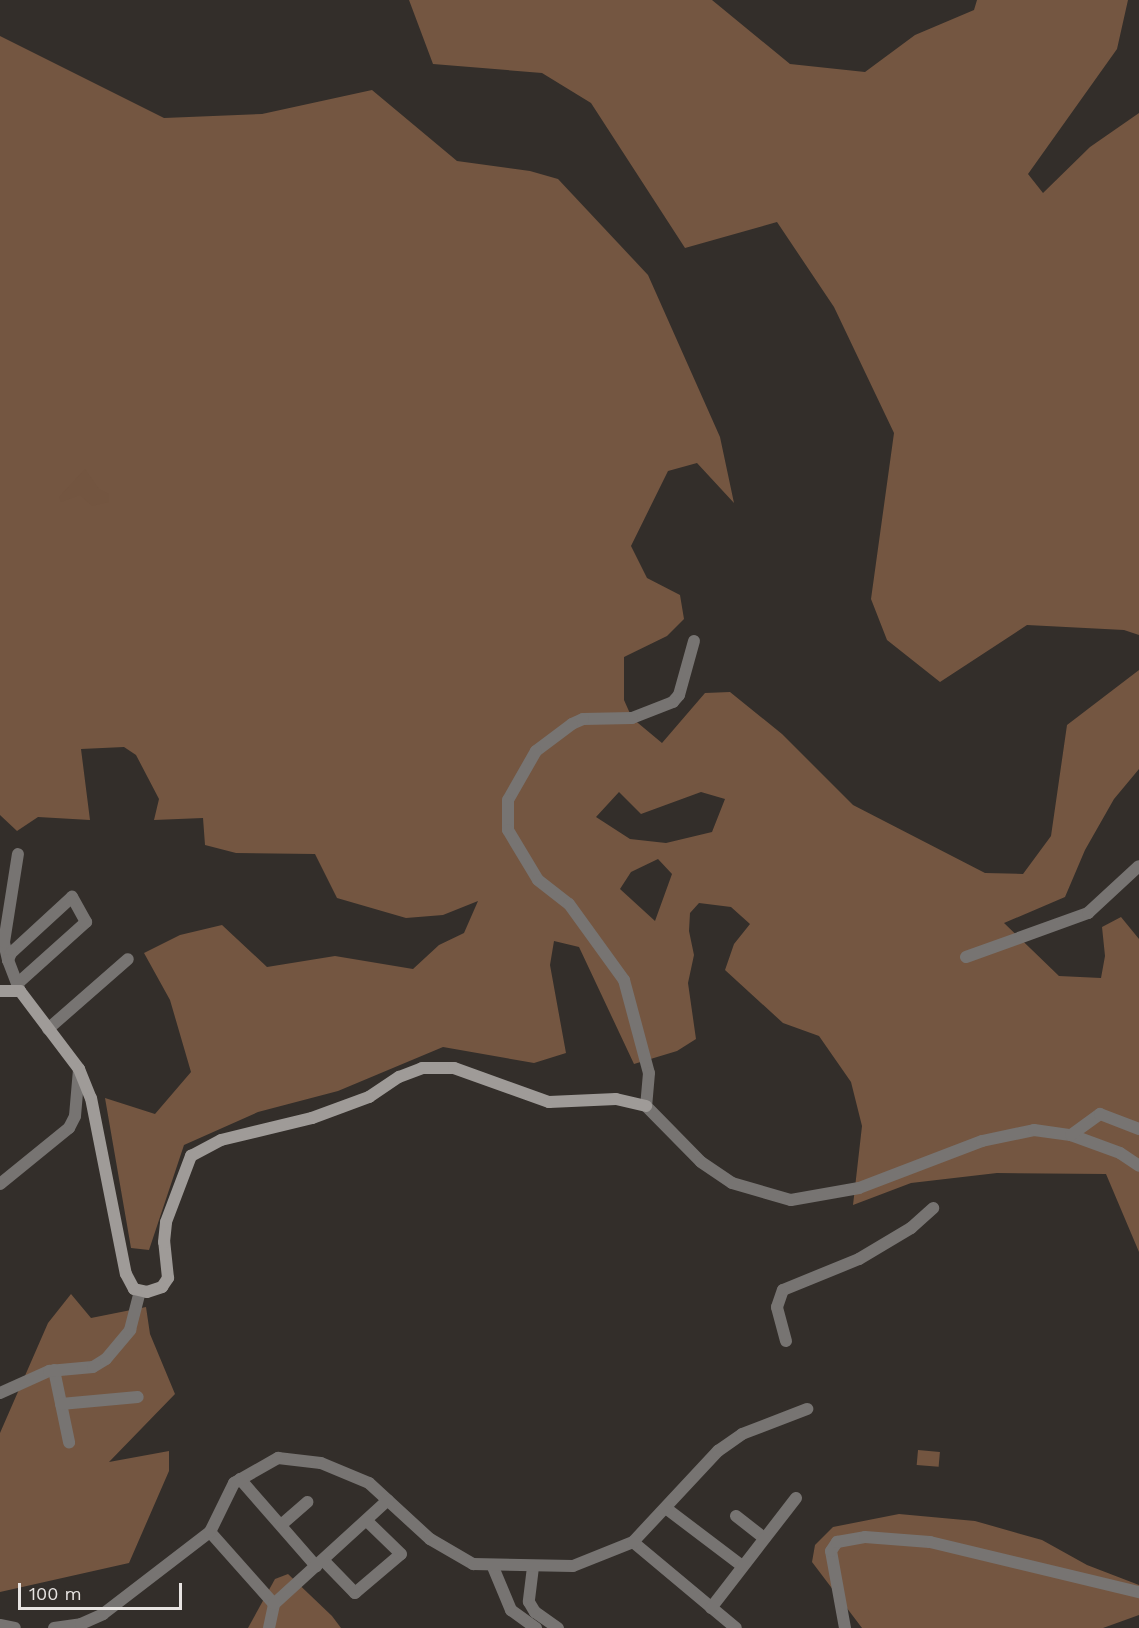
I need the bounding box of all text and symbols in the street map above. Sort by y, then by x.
scale bar [21,1571,184,1609]
text: 100 m [29,1583,82,1604]

